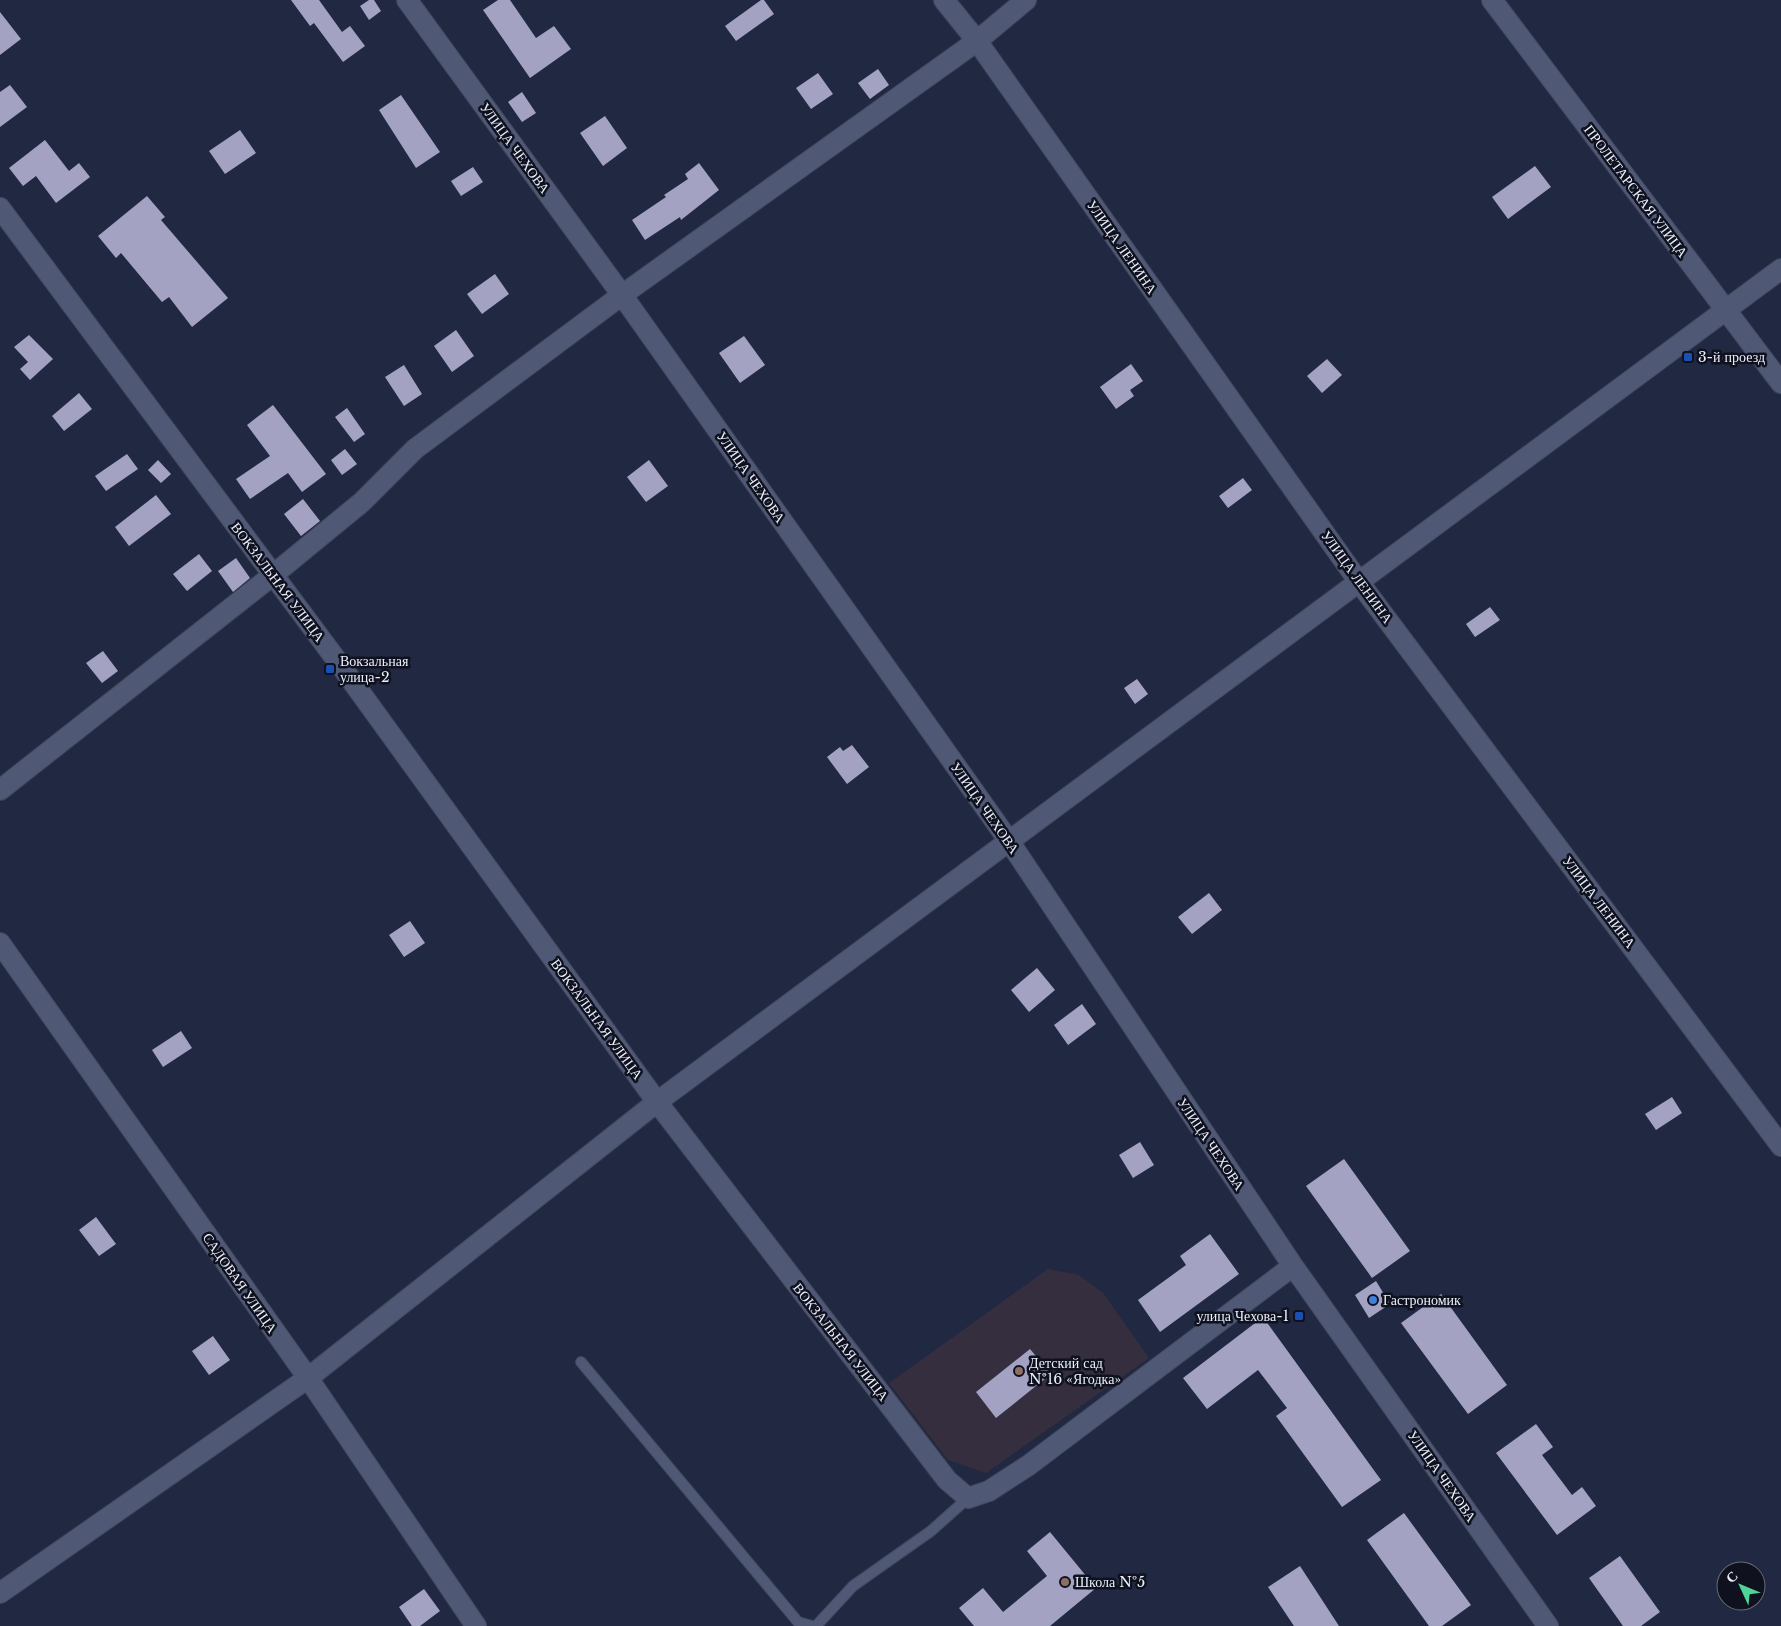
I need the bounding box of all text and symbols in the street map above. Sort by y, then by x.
street label: УЛИЦА ЧЕХОВА [476,99,555,198]
street label: ПРОЛЕТАРСКАЯ УЛИЦА [1580,121,1692,262]
street label: УЛИЦА ЛЕНИНА [1083,197,1162,298]
place label: 3-й проезд [1698,348,1765,366]
marker: 3-й проезд [1682,351,1694,363]
street label: УЛИЦА ЧЕХОВА [713,428,790,527]
street label: ВОКЗАЛЬНАЯ УЛИЦА [227,519,329,646]
street label: УЛИЦА ЛЕНИНА [1317,527,1397,628]
place label: Вокзальная улица-2 [340,652,409,686]
marker: Вокзальная улица-2 [324,663,336,675]
street label: УЛИЦА ЧЕХОВА [947,759,1024,858]
street label: УЛИЦА ЛЕНИНА [1559,852,1640,952]
street label: ВОКЗАЛЬНАЯ УЛИЦА [547,955,647,1084]
street label: УЛИЦА ЧЕХОВА [1173,1094,1249,1194]
street label: САДОВАЯ УЛИЦА [199,1229,282,1337]
street label: ВОКЗАЛЬНАЯ УЛИЦА [789,1279,893,1405]
place label: Гастрономик [1383,1291,1461,1309]
marker: Гастрономик [1367,1294,1379,1306]
place label: улица Чехова-1 [1196,1307,1289,1325]
marker: улица Чехова-1 [1293,1310,1305,1322]
place label: Детский сад №16 «Ягодка» [1029,1354,1121,1388]
marker: Детский сад №16 «Ягодка» [1013,1365,1025,1377]
street label: УЛИЦА ЧЕХОВА [1404,1427,1481,1526]
north arrow [1716,1561,1766,1611]
text: С [1722,1567,1742,1587]
place label: Школа №5 [1075,1573,1145,1591]
marker: Школа №5 [1059,1576,1071,1588]

